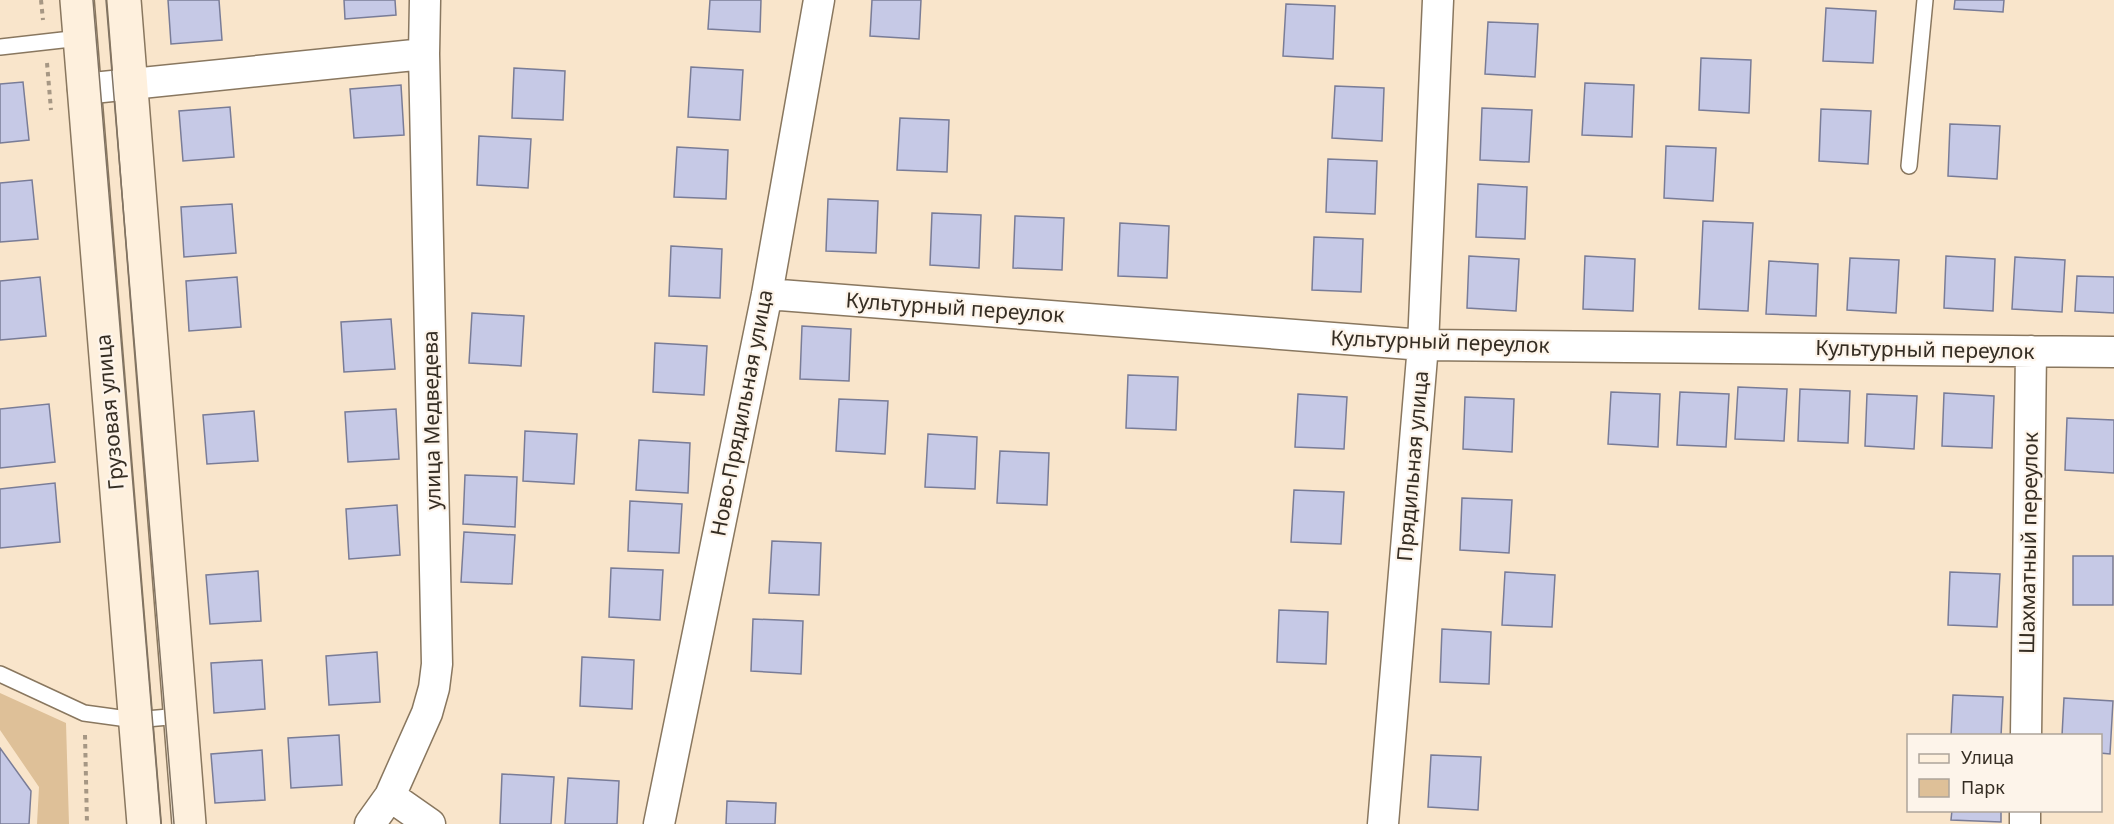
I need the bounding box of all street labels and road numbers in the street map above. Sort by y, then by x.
street label: Культурный переулок [845,285,1065,329]
street label: Ново-Прядильная улица [703,287,779,538]
street label: Культурный переулок [1330,323,1550,359]
street label: улица Медведева [415,330,447,510]
street label: Грузовая улица [88,333,130,491]
street label: Культурный переулок [1815,333,2035,365]
street label: Прядильная улица [1390,369,1434,562]
street label: Шахматный переулок [2012,432,2044,654]

